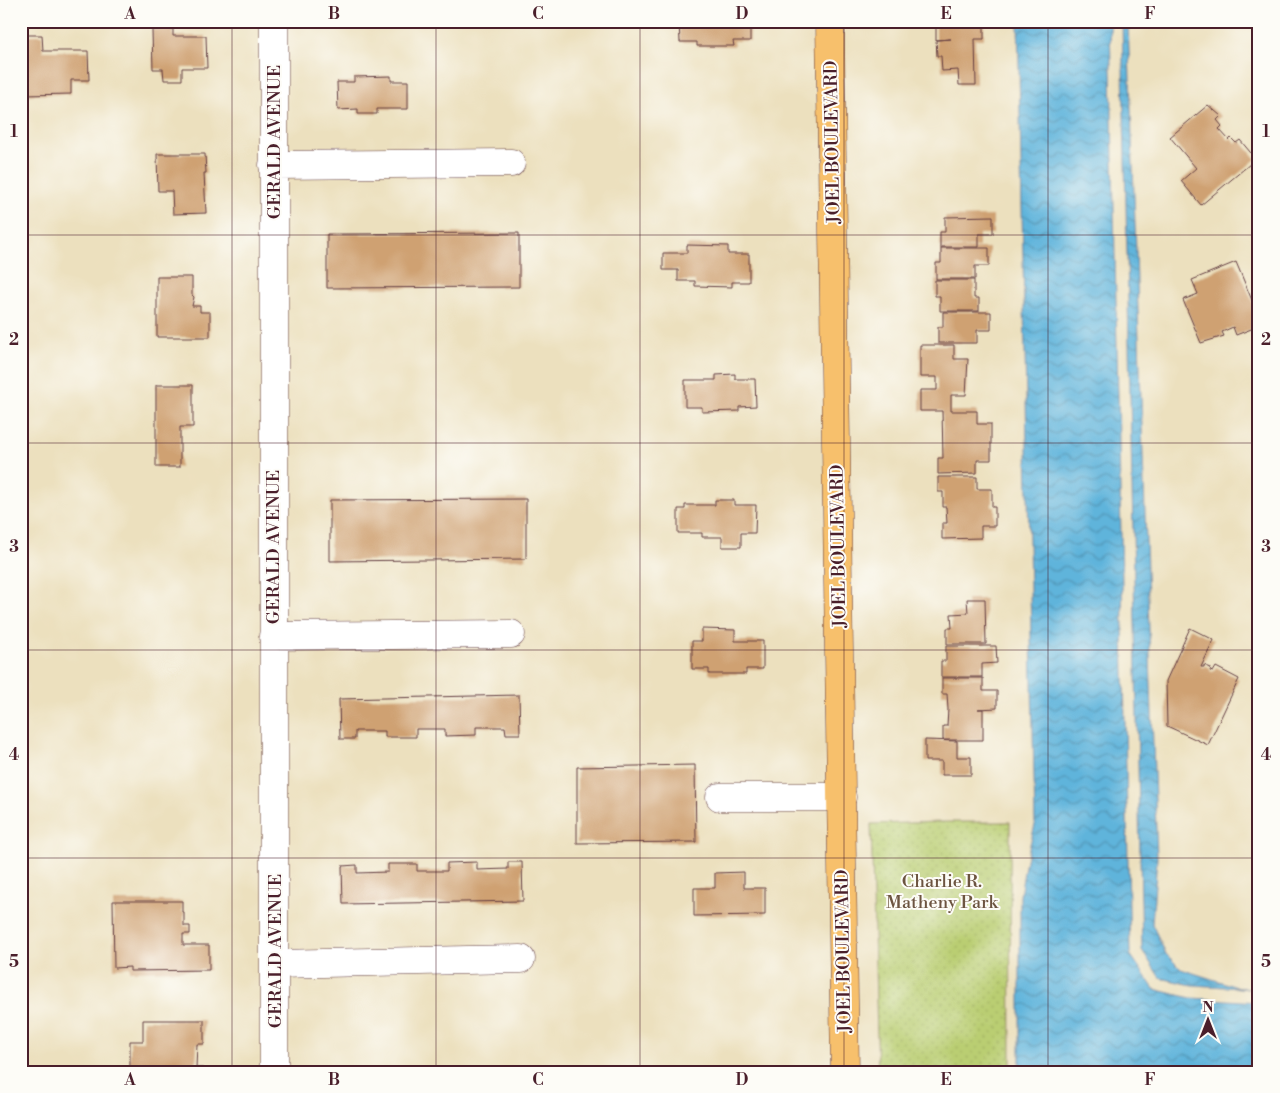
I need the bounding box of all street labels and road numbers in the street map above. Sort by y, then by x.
street label: JOEL BOULEVARD [820,60,845,225]
street label: GERALD AVENUE [263,65,286,219]
street label: JOEL BOULEVARD [826,464,851,629]
street label: GERALD AVENUE [262,470,285,624]
street label: JOEL BOULEVARD [831,869,856,1034]
street label: GERALD AVENUE [264,874,287,1028]

